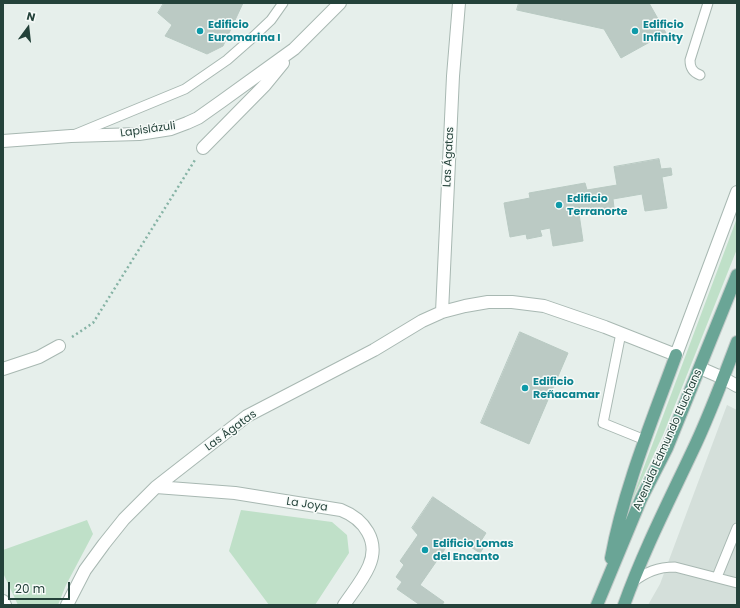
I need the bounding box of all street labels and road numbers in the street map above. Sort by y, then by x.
street label: Lapislázuli [120,120,176,140]
street label: Las Ágatas [441,127,457,187]
street label: Avenida Edmundo Eluchans [631,367,705,513]
street label: Las Ágatas [203,408,259,454]
street label: La Joya [285,495,329,515]

